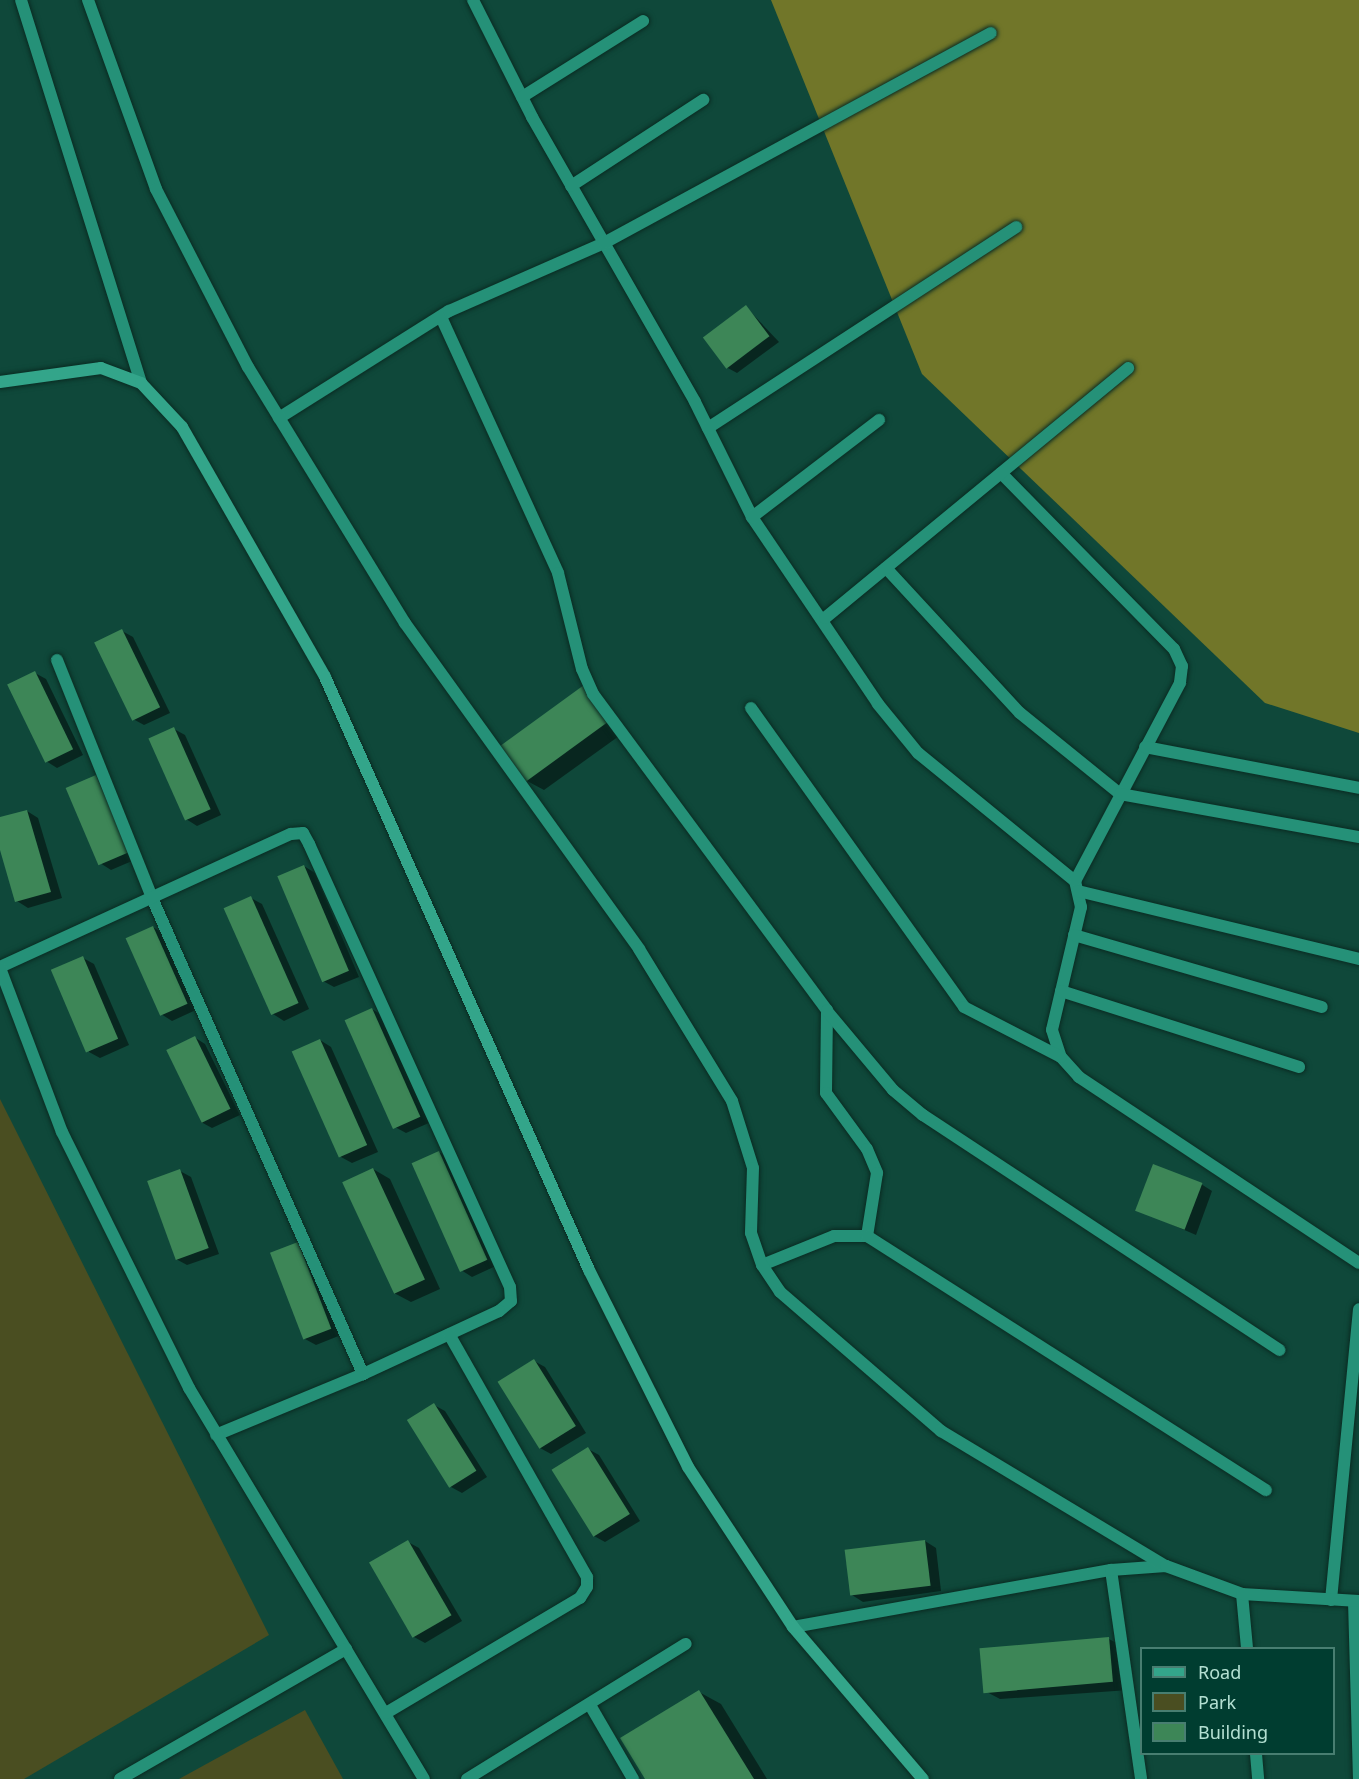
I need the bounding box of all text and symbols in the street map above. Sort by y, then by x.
legend [1140,1647,1335,1755]
text: Road [1198,1660,1241,1684]
text: Park [1198,1690,1236,1714]
text: Building [1198,1720,1268,1744]

